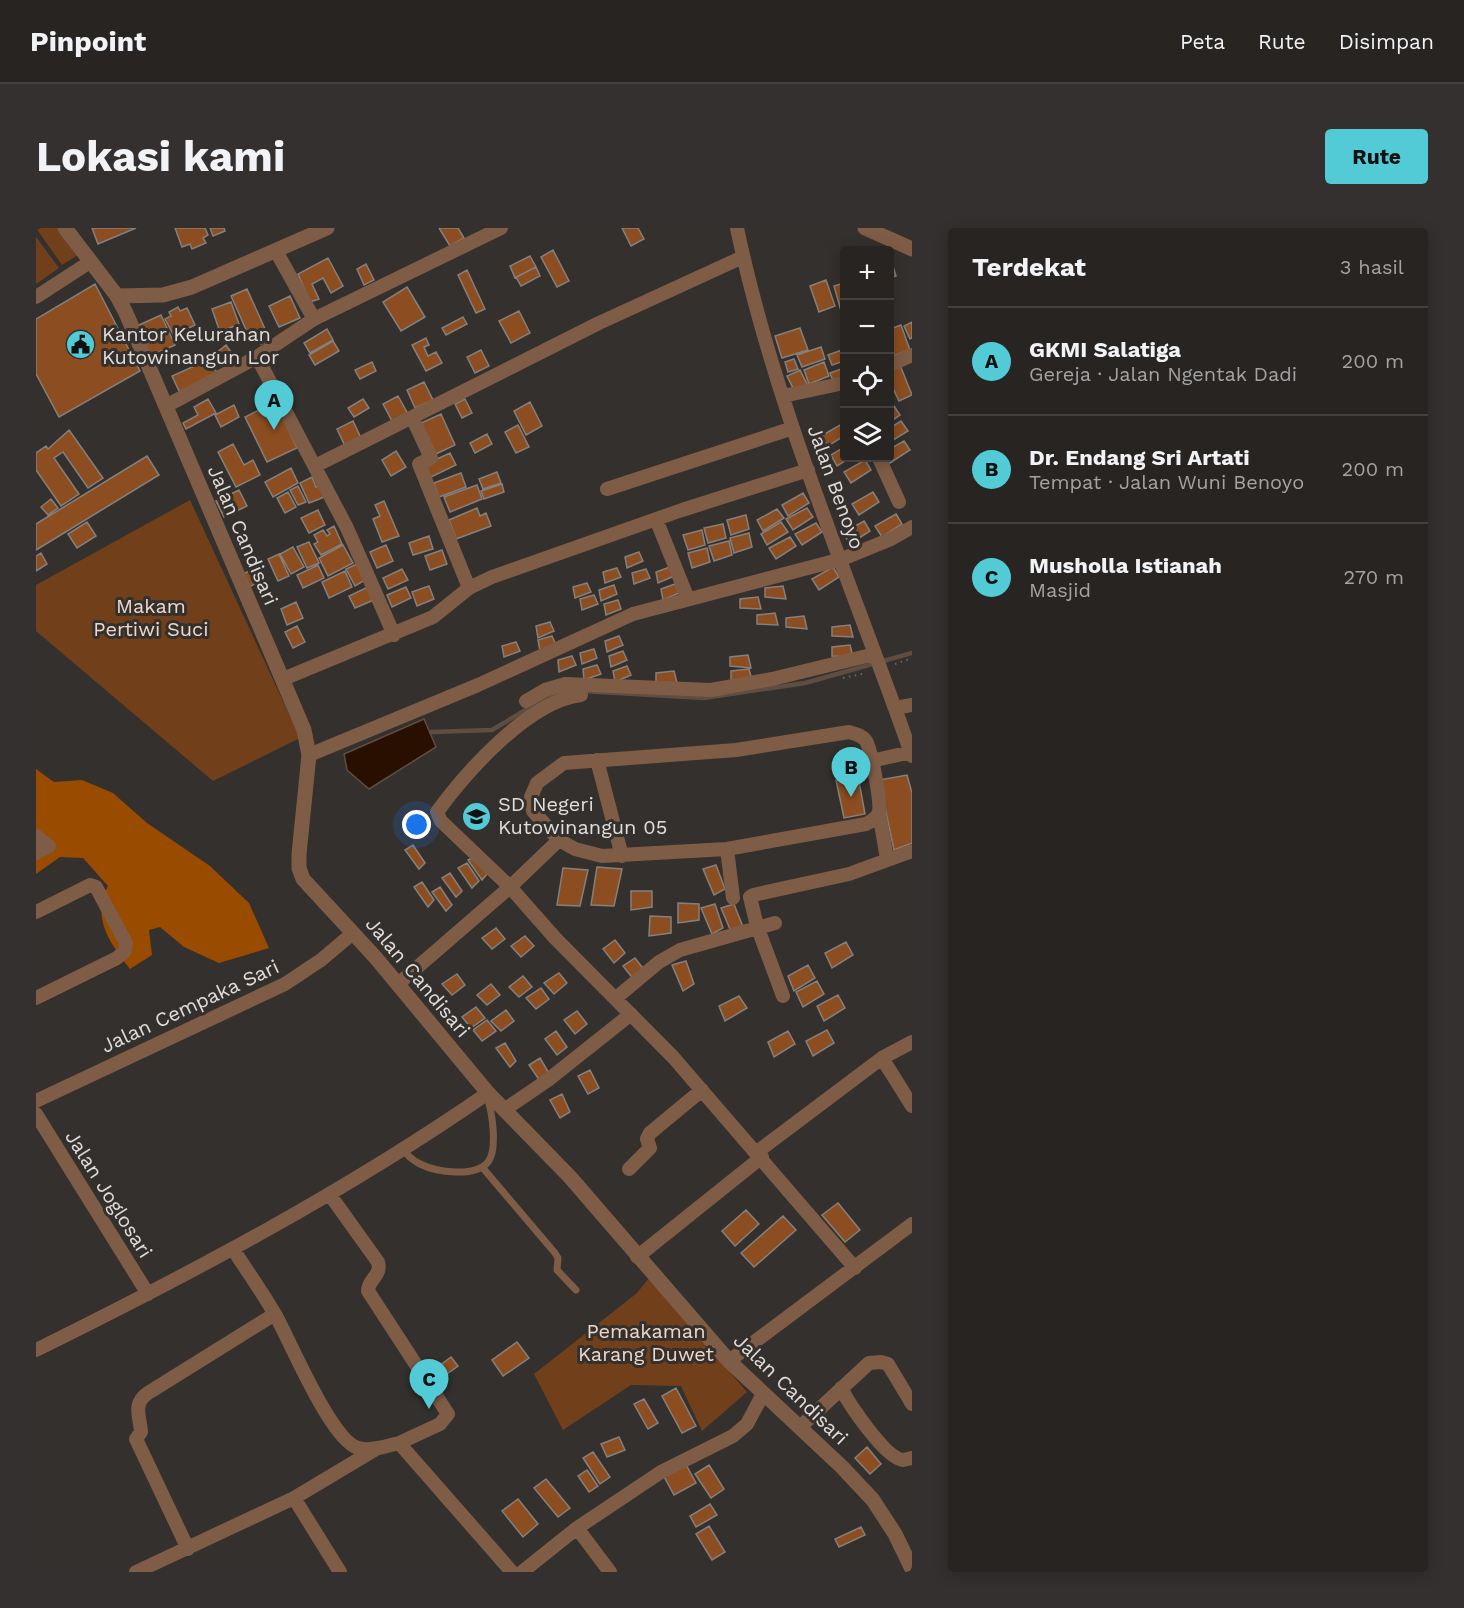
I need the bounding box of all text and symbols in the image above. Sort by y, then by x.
text: Pinpoint [30,25,146,58]
text: Peta [1180,29,1225,54]
text: Rute [1258,29,1306,54]
text: Disimpan [1339,29,1434,54]
button: Rute [1325,129,1428,184]
text: Lokasi kami [36,132,285,181]
map controls [840,246,894,462]
button: + [840,246,894,300]
text: Terdekat [972,252,1086,282]
text: 3 hasil [1340,255,1404,279]
button: − [840,300,894,354]
place label: Kantor Kelurahan Kutowinangun Lor [102,322,279,369]
public building icon: Kantor Kelurahan Kutowinangun Lor [65,329,97,361]
text: GKMI Salatiga [1029,337,1181,362]
text: A [985,349,998,373]
text: 200 m [1342,349,1404,373]
button: locate [840,354,894,408]
text: Gereja · Jalan Ngentak Dadi [1029,362,1297,386]
pin: A [254,380,294,430]
button: layers [840,408,894,462]
street label: Jalan Benoyo [803,422,869,552]
text: Dr. Endang Sri Artati [1029,445,1250,470]
text: B [985,457,998,481]
text: 200 m [1342,457,1404,481]
street label: Jalan Candisari [203,461,283,609]
text: Tempat · Jalan Wuni Benoyo [1029,470,1304,494]
text: Musholla Istianah [1029,553,1222,578]
text: C [985,565,998,589]
text: 270 m [1344,565,1404,589]
text: Masjid [1029,578,1091,602]
park label: Makam Pertiwi Suci [93,594,209,641]
pin: B [832,748,870,797]
place label: SD Negeri Kutowinangun 05 [498,792,667,839]
school or university icon: SD Negeri Kutowinangun 05 [461,800,493,832]
your location [402,810,431,839]
street label: Jalan Candisari [361,912,475,1042]
street label: Jalan Cempaka Sari [97,954,283,1058]
street label: Jalan Joglosari [60,1126,158,1262]
park label: Pemakaman Karang Duwet [578,1319,715,1366]
street label: Jalan Candisari [729,1328,853,1450]
pin: C [410,1360,448,1409]

